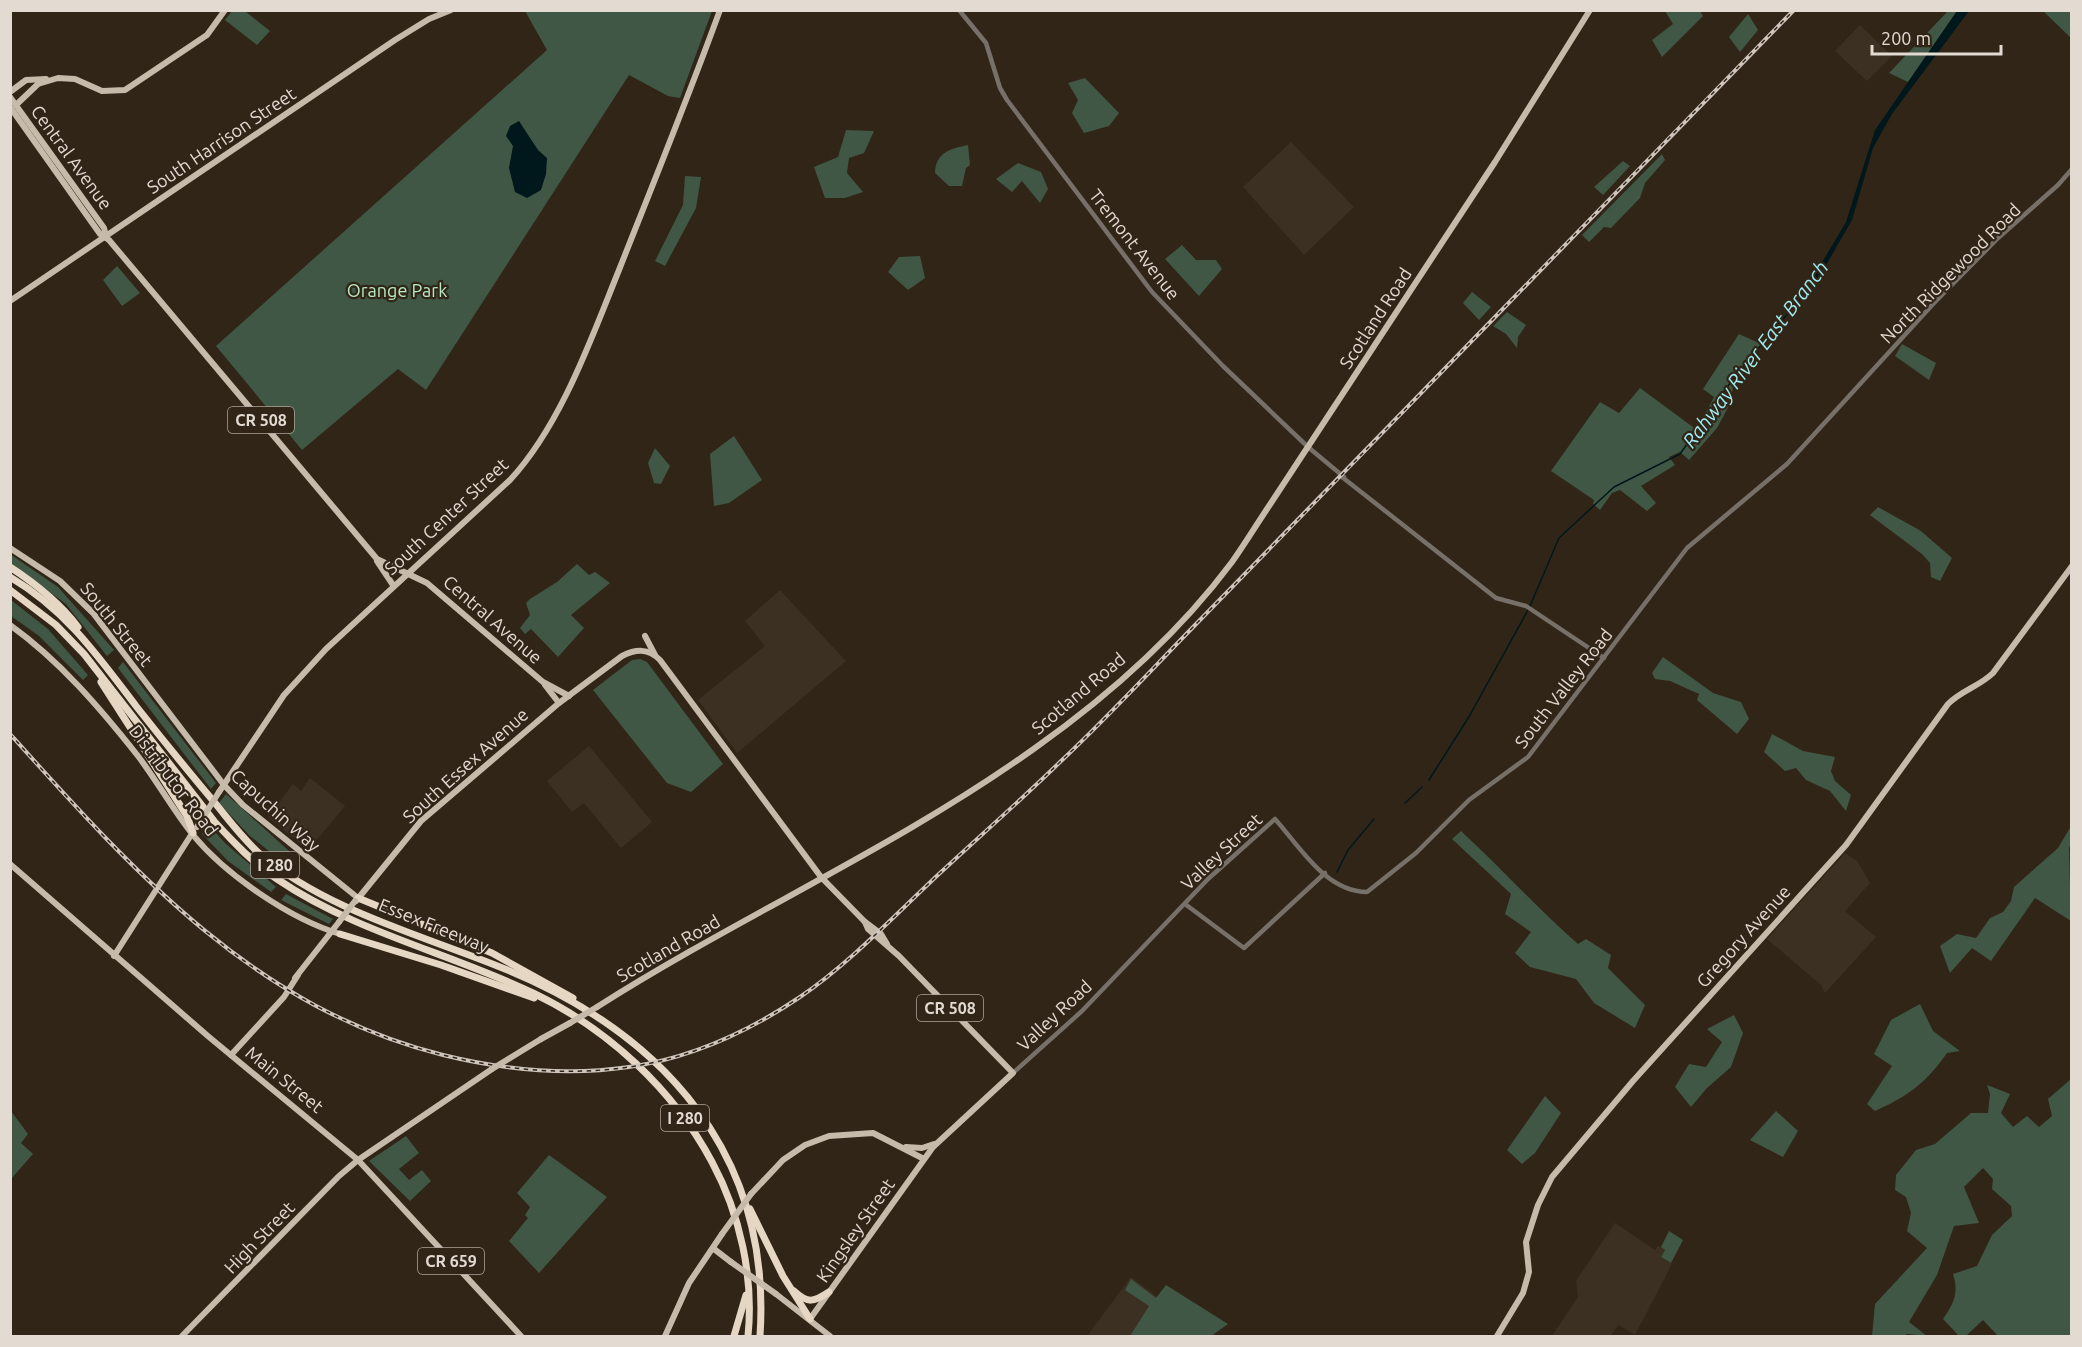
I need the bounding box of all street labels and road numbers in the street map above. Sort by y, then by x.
street label: South Harrison Street [143,83,299,197]
street label: Central Avenue [28,101,116,213]
street label: Tremont Avenue [1086,185,1184,303]
street label: North Ridgewood Road [1876,199,2024,347]
street label: Scotland Road [1335,264,1415,372]
road number: CR 508 [228,407,294,433]
street label: South Center Street [380,454,512,578]
street label: Central Avenue [440,571,546,667]
street label: South Street [77,578,157,670]
street label: South Valley Road [1510,624,1616,752]
street label: Scotland Road [1027,648,1129,738]
street label: South Essex Avenue [398,704,532,826]
street label: Distributor Road [126,720,222,840]
street label: Capuchin Way [227,765,325,855]
street label: Valley Street [1177,809,1265,893]
road number: I 280 [251,852,299,878]
street label: Gregory Avenue [1692,881,1794,991]
street label: Essex Freeway [376,894,492,956]
street label: Scotland Road [613,910,723,986]
street label: Valley Road [1013,976,1095,1054]
road number: CR 508 [917,995,983,1021]
street label: Main Street [242,1042,328,1116]
road number: I 280 [661,1105,709,1131]
street label: Kingsley Street [812,1174,898,1286]
street label: High Street [220,1197,298,1277]
road number: CR 659 [418,1248,484,1274]

